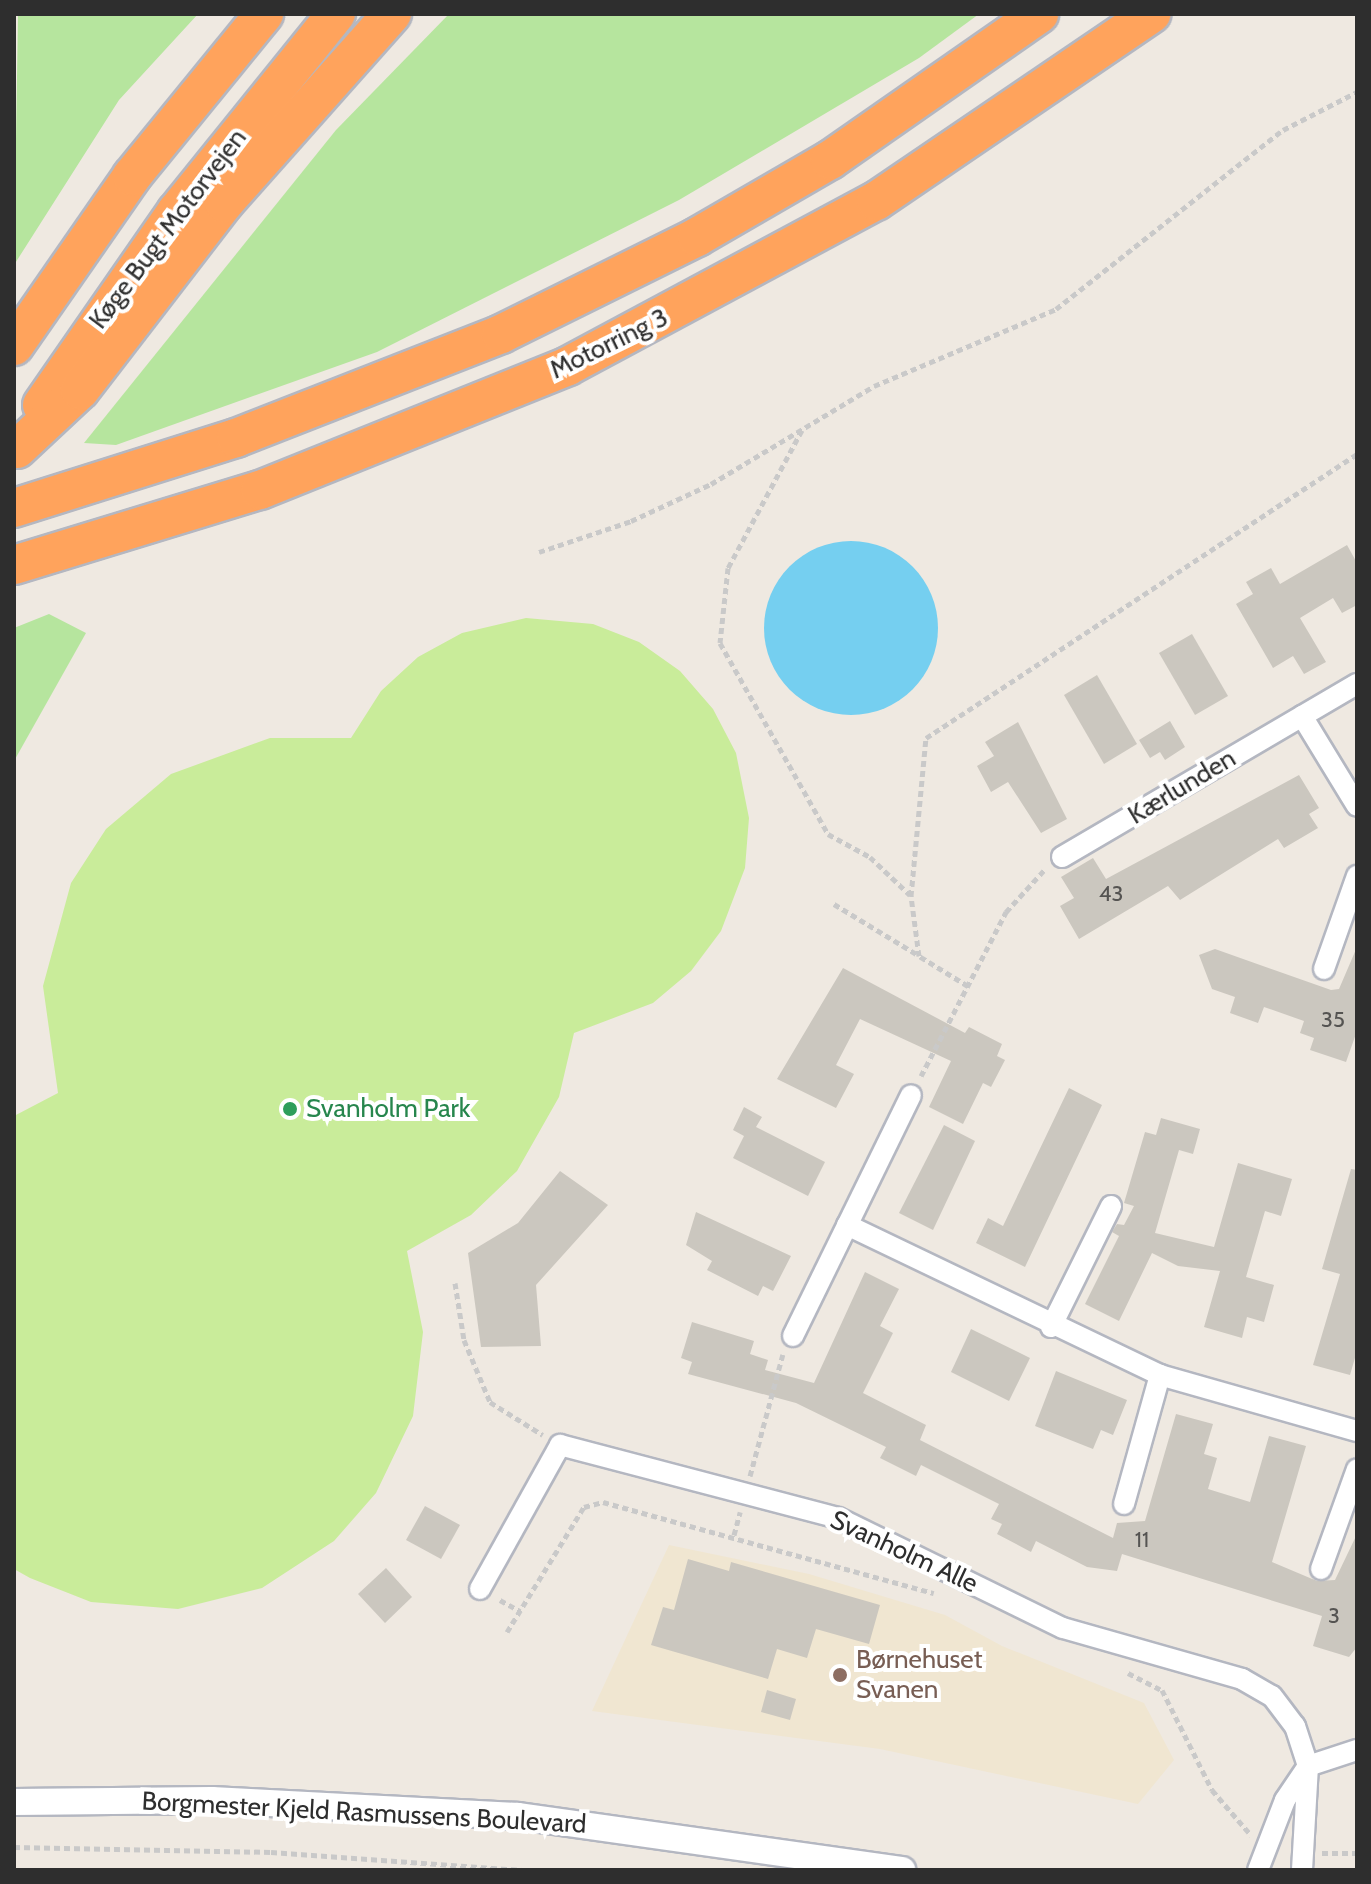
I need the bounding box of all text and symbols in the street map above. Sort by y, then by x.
street label: Køge Bugt Motorvejen [83,123,253,335]
street label: Motorring 3 [545,302,673,386]
street label: Kærlunden [1123,743,1241,831]
house number: 43 [1099,881,1123,907]
house number: 35 [1321,1007,1345,1033]
place label: Svanholm Park [306,1093,470,1125]
marker: Svanholm Park [281,1100,299,1118]
street label: Svanholm Alle [825,1504,983,1600]
house number: 11 [1135,1527,1149,1553]
house number: 3 [1328,1603,1340,1629]
place label: Børnehuset Svanen [856,1644,982,1706]
marker: Børnehuset Svanen [831,1666,849,1684]
street label: Borgmester Kjeld Rasmussens Boulevard [141,1786,587,1840]

